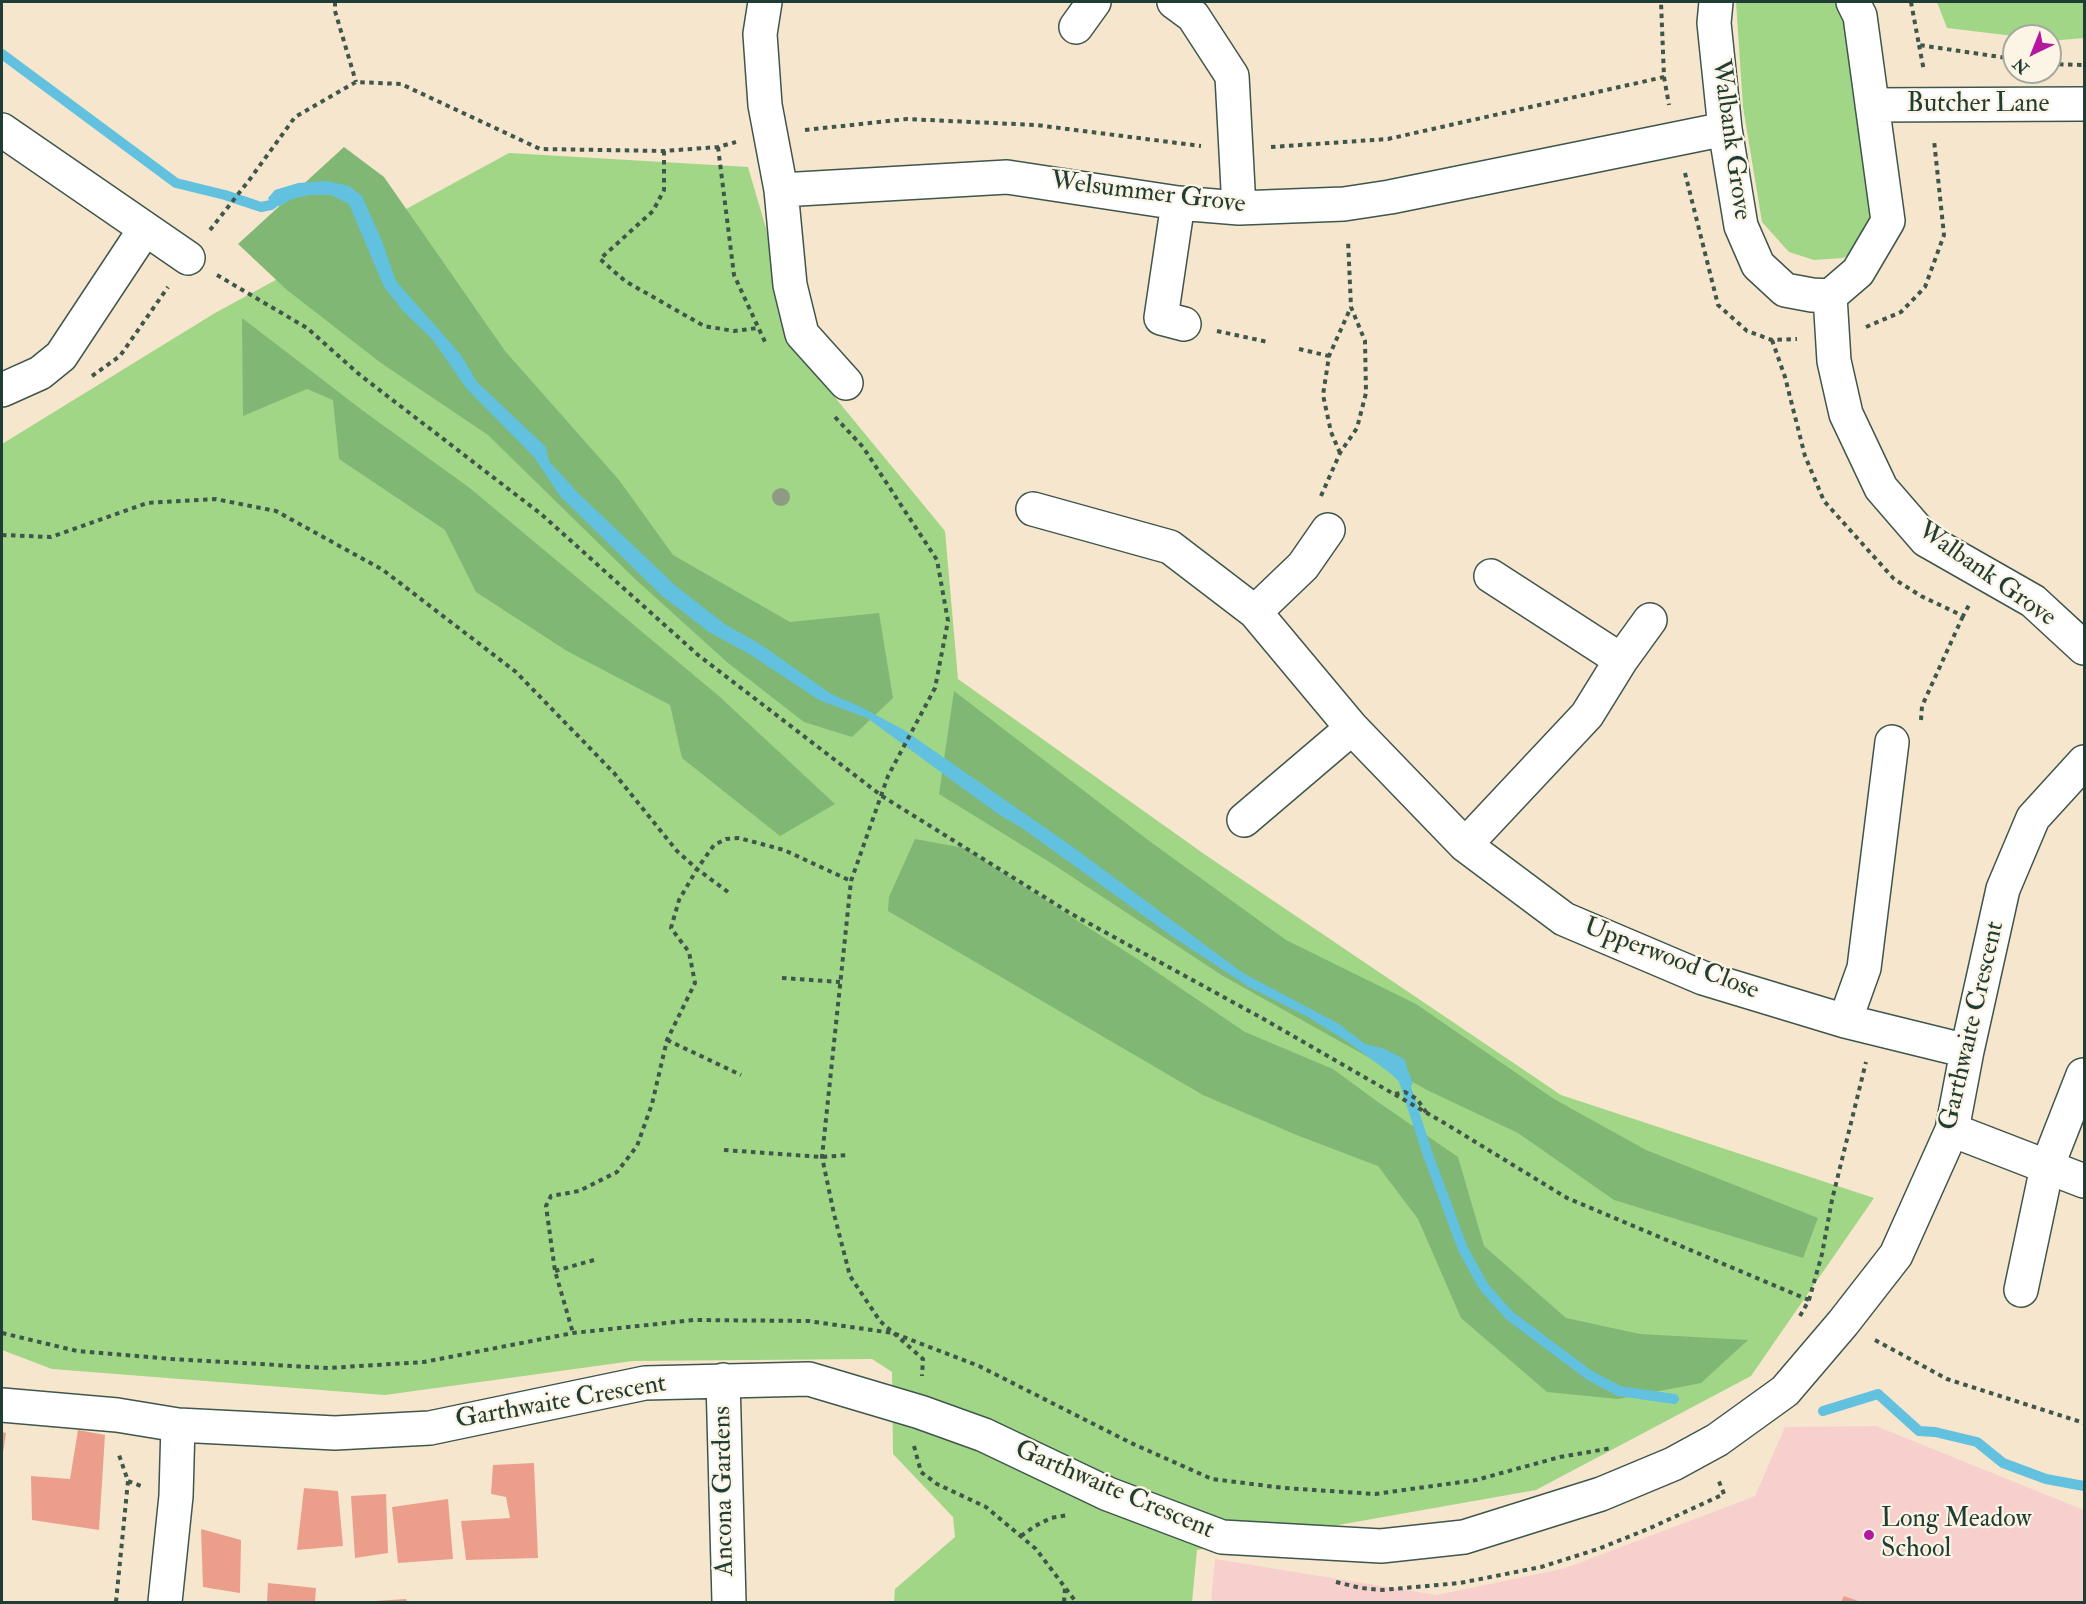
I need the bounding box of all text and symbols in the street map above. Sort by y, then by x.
north arrow [2002,24,2062,84]
text: N [2009,54,2033,78]
street label: Walbank Grove [1703,58,1757,222]
street label: Butcher Lane [1907,89,2049,121]
street label: Welsummer Grove [1049,167,1247,221]
street label: Walbank Grove [1911,516,2061,634]
street label: Upperwood Close [1579,912,1763,1008]
street label: Garthwaite Crescent [1934,919,2012,1133]
street label: Garthwaite Crescent [453,1369,669,1437]
street label: Ancona Gardens [708,1406,742,1576]
street label: Garthwaite Crescent [1010,1435,1218,1547]
place label: Long Meadow School [1881,1504,2032,1566]
marker: Long Meadow School [1862,1528,1876,1542]

